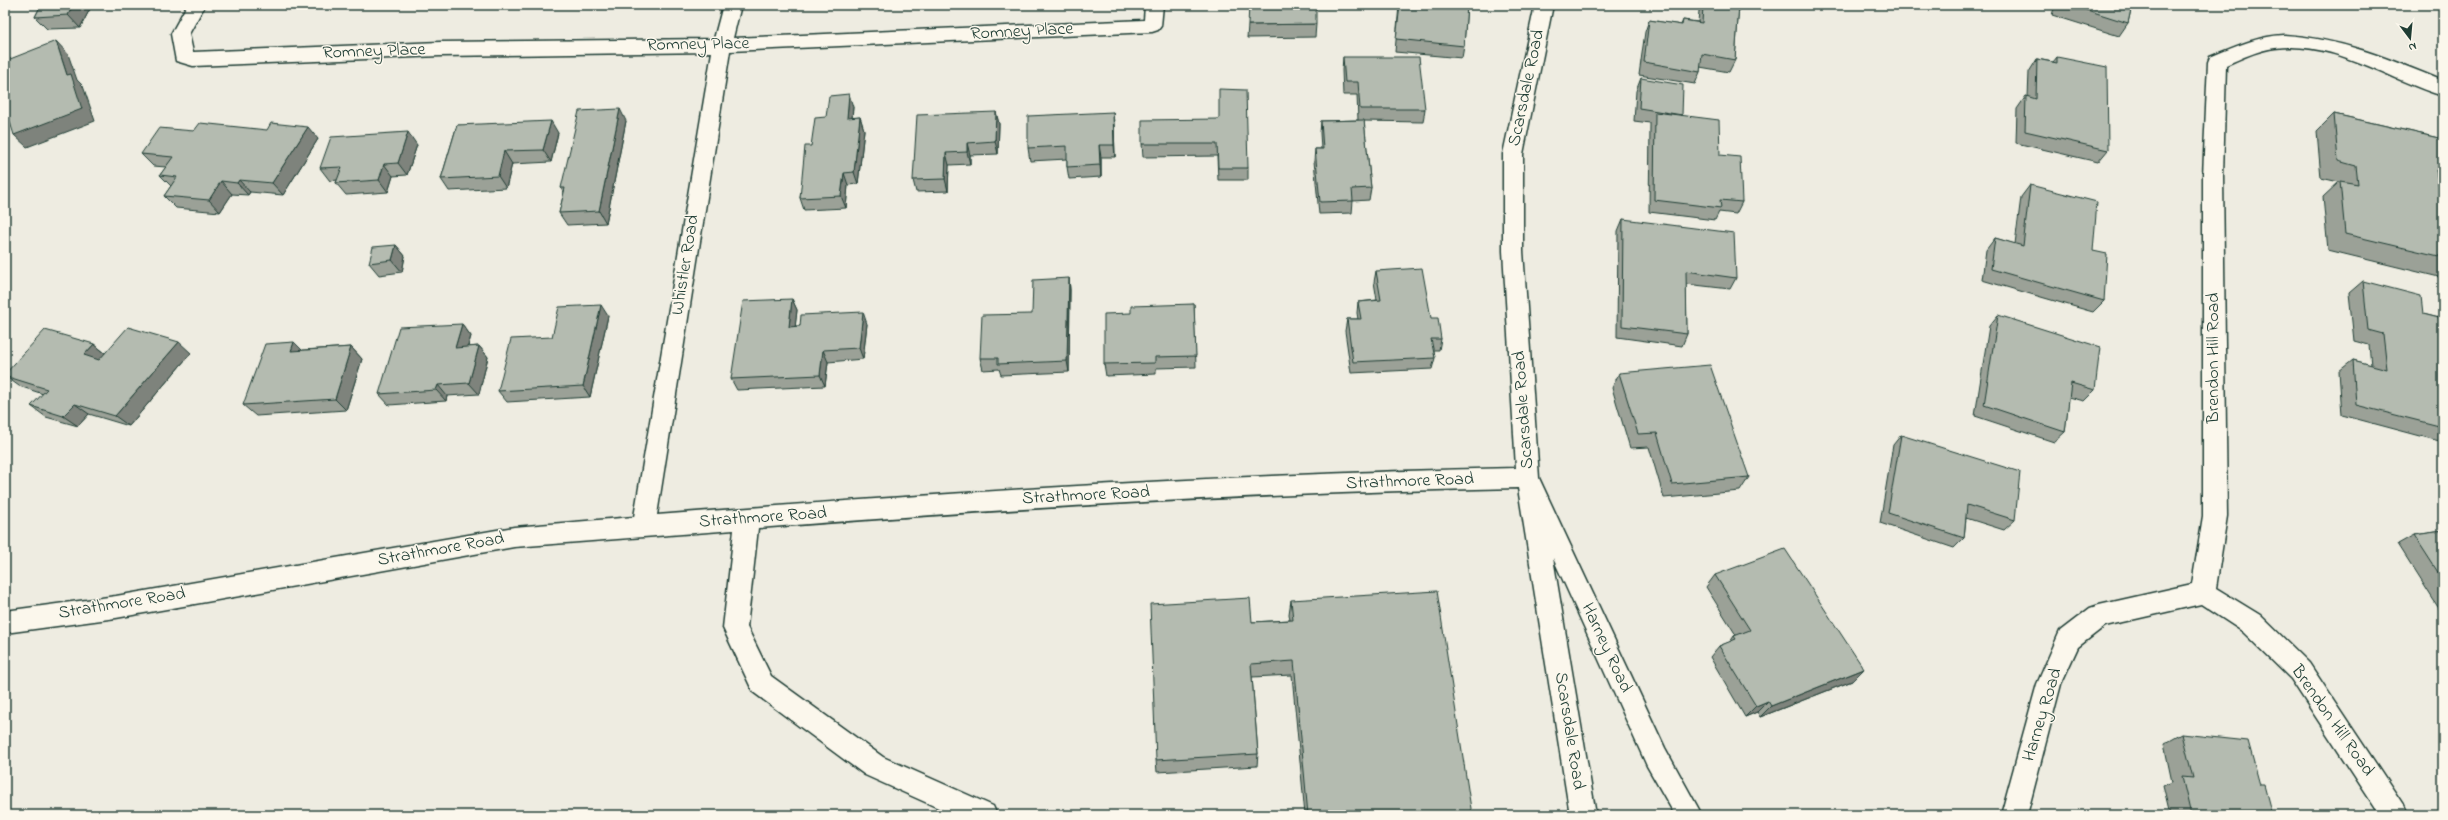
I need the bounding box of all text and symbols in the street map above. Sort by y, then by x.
street label: Romney Place [970,16,1075,48]
north arrow [2390,18,2430,58]
street label: Scarsdale Road [1502,27,1552,149]
street label: Romney Place [646,31,751,59]
street label: Romney Place [322,37,427,67]
text: N [2407,38,2418,55]
street label: Whistler Road [665,213,707,317]
street label: Brendon Hill Road [2201,293,2227,424]
street label: Scarsdale Road [1507,350,1541,470]
street label: Strathmore Road [1346,467,1474,497]
street label: Strathmore Road [1021,480,1151,512]
street label: Strathmore Road [698,501,828,535]
street label: Strathmore Road [376,526,506,574]
street label: Strathmore Road [57,581,187,627]
street label: Harney Road [1574,599,1638,697]
street label: Brendon Hill Road [2283,659,2380,782]
street label: Harney Road [2016,665,2070,765]
street label: Scarsdale Road [1547,670,1591,792]

